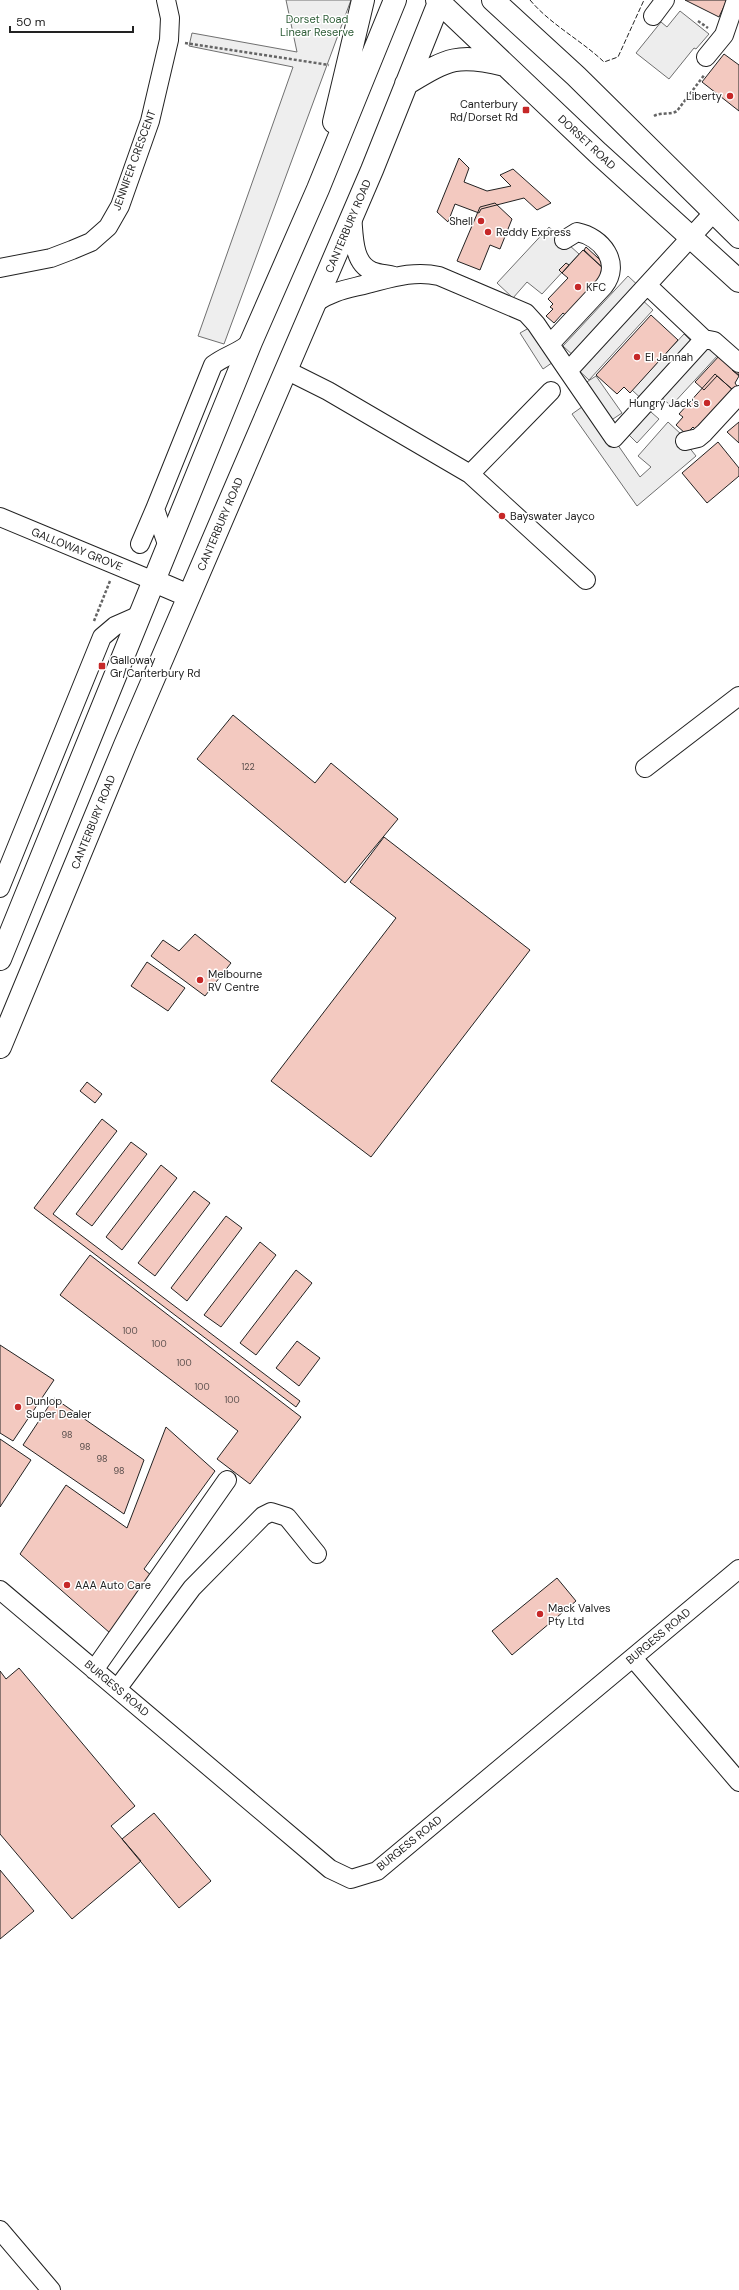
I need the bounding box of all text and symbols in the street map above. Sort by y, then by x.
scale bar [10,8,133,34]
park label: Dorset Road Linear Reserve [280,12,354,39]
text: 50 m [16,14,45,30]
place label: Liberty [686,89,722,103]
marker: Liberty [725,91,735,101]
place label: Canterbury Rd/Dorset Rd [450,97,518,124]
marker: Canterbury Rd/Dorset Rd [521,105,531,115]
street label: JENNIFER CRESCENT [109,108,159,212]
street label: DORSET ROAD [555,112,619,173]
street label: CANTERBURY ROAD [322,177,374,275]
place label: Shell [449,214,473,228]
marker: Shell [476,216,486,226]
place label: Reddy Express [496,225,571,239]
marker: Reddy Express [483,227,493,237]
place label: KFC [586,280,606,294]
marker: KFC [573,282,583,292]
place label: El Jannah [645,350,693,364]
marker: El Jannah [632,352,642,362]
place label: Hungry Jack's [629,396,699,410]
marker: Hungry Jack's [702,398,712,408]
street label: CANTERBURY ROAD [194,475,246,573]
place label: Bayswater Jayco [510,509,595,523]
marker: Bayswater Jayco [497,511,507,521]
street label: GALLOWAY GROVE [29,524,125,574]
place label: Galloway Gr/Canterbury Rd [110,653,201,680]
marker: Galloway Gr/Canterbury Rd [97,661,107,671]
house number: 122 [241,761,255,773]
street label: CANTERBURY ROAD [68,773,118,871]
place label: Melbourne RV Centre [208,967,262,994]
marker: Melbourne RV Centre [195,975,205,985]
house number: 100 [122,1325,138,1337]
house number: 100 [151,1338,167,1350]
house number: 100 [176,1357,192,1369]
house number: 100 [194,1381,210,1393]
place label: Dunlop Super Dealer [26,1394,91,1421]
house number: 100 [224,1394,240,1406]
marker: Dunlop Super Dealer [13,1402,23,1412]
house number: 98 [62,1429,72,1441]
house number: 98 [80,1441,90,1453]
house number: 98 [97,1453,107,1465]
house number: 98 [114,1465,124,1477]
place label: AAA Auto Care [75,1578,151,1592]
marker: AAA Auto Care [62,1580,72,1590]
place label: Mack Valves Pty Ltd [548,1601,610,1628]
street label: BURGESS ROAD [623,1605,693,1667]
marker: Mack Valves Pty Ltd [535,1609,545,1619]
street label: BURGESS ROAD [82,1657,152,1719]
street label: BURGESS ROAD [374,1812,445,1874]

